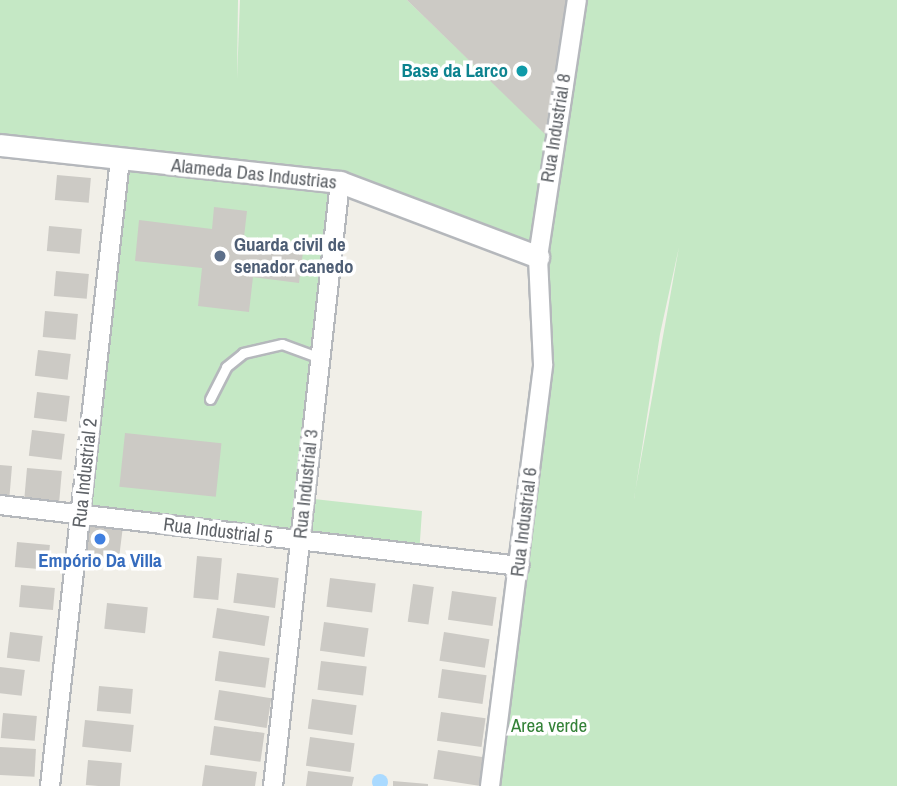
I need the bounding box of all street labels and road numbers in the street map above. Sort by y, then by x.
street label: Rua Industrial 8 [536,72,576,184]
street label: Alameda Das Industrias [170,154,338,194]
street label: Rua Industrial 2 [68,417,102,529]
street label: Rua Industrial 3 [289,428,323,540]
street label: Rua Industrial 6 [506,466,542,578]
street label: Rua Industrial 5 [162,513,274,549]

